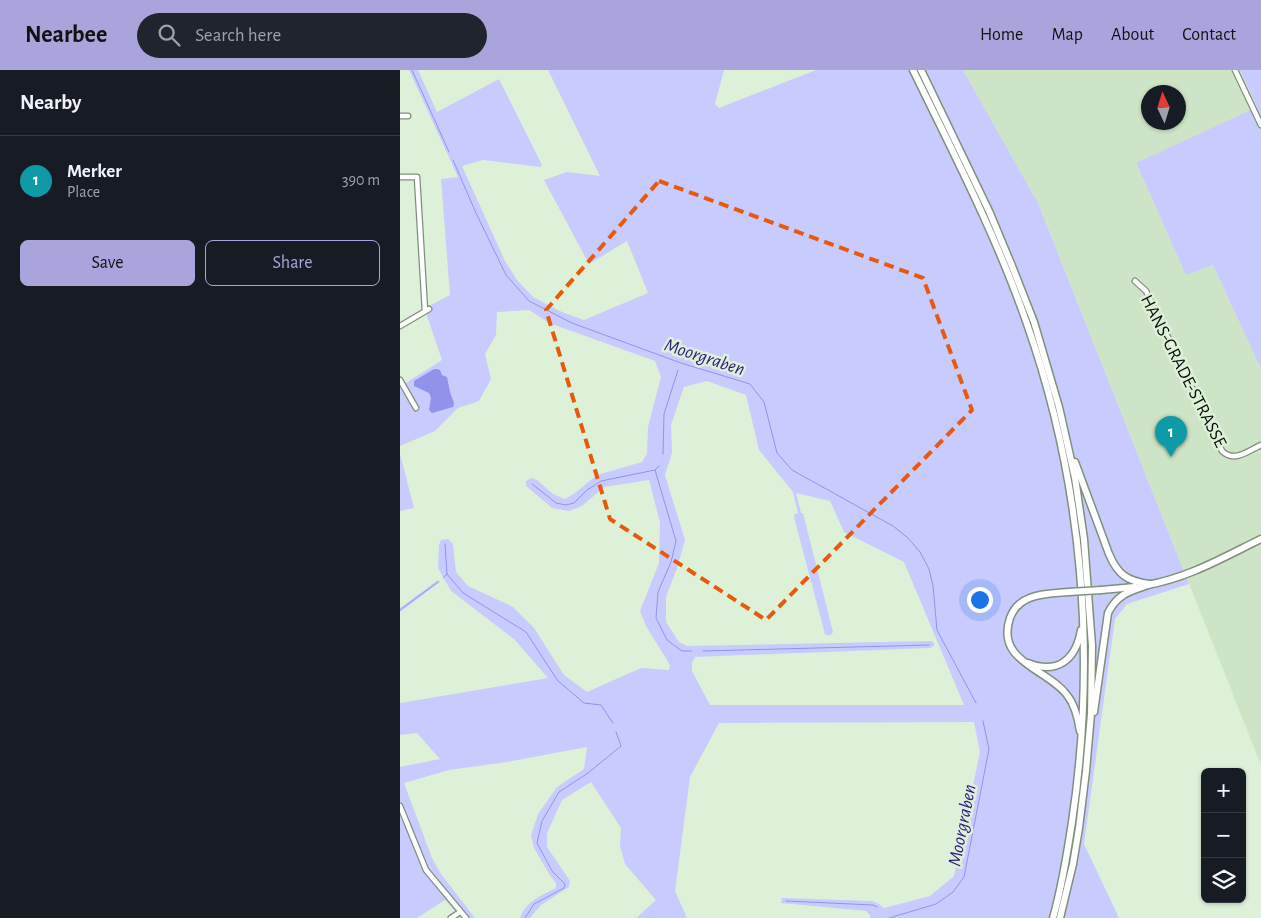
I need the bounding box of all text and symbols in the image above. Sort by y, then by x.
search box [137,13,487,58]
icon: search [155,21,183,49]
text: Nearbee [25,23,107,47]
text: Search here [195,26,281,45]
text: Home [980,26,1023,44]
text: Map [1051,26,1083,44]
text: About [1111,26,1154,44]
text: Contact [1182,26,1236,44]
north arrow [1141,85,1186,130]
text: Nearby [20,92,81,113]
text: Merker [67,162,122,181]
text: 1 [33,172,39,188]
text: 390 m [342,172,380,188]
text: Place [67,184,100,200]
button: Save [20,240,195,286]
button: Share [205,240,380,286]
street label: HANS-GRADE-STRASSE [1137,292,1230,451]
water label: Moorgraben [662,336,747,379]
pin: 1 [1155,416,1187,457]
your location [967,587,993,613]
map controls [1201,768,1246,903]
button: + [1201,768,1246,813]
water label: Moorgraben [945,783,980,868]
button: − [1201,813,1246,858]
button: layers [1201,858,1246,903]

